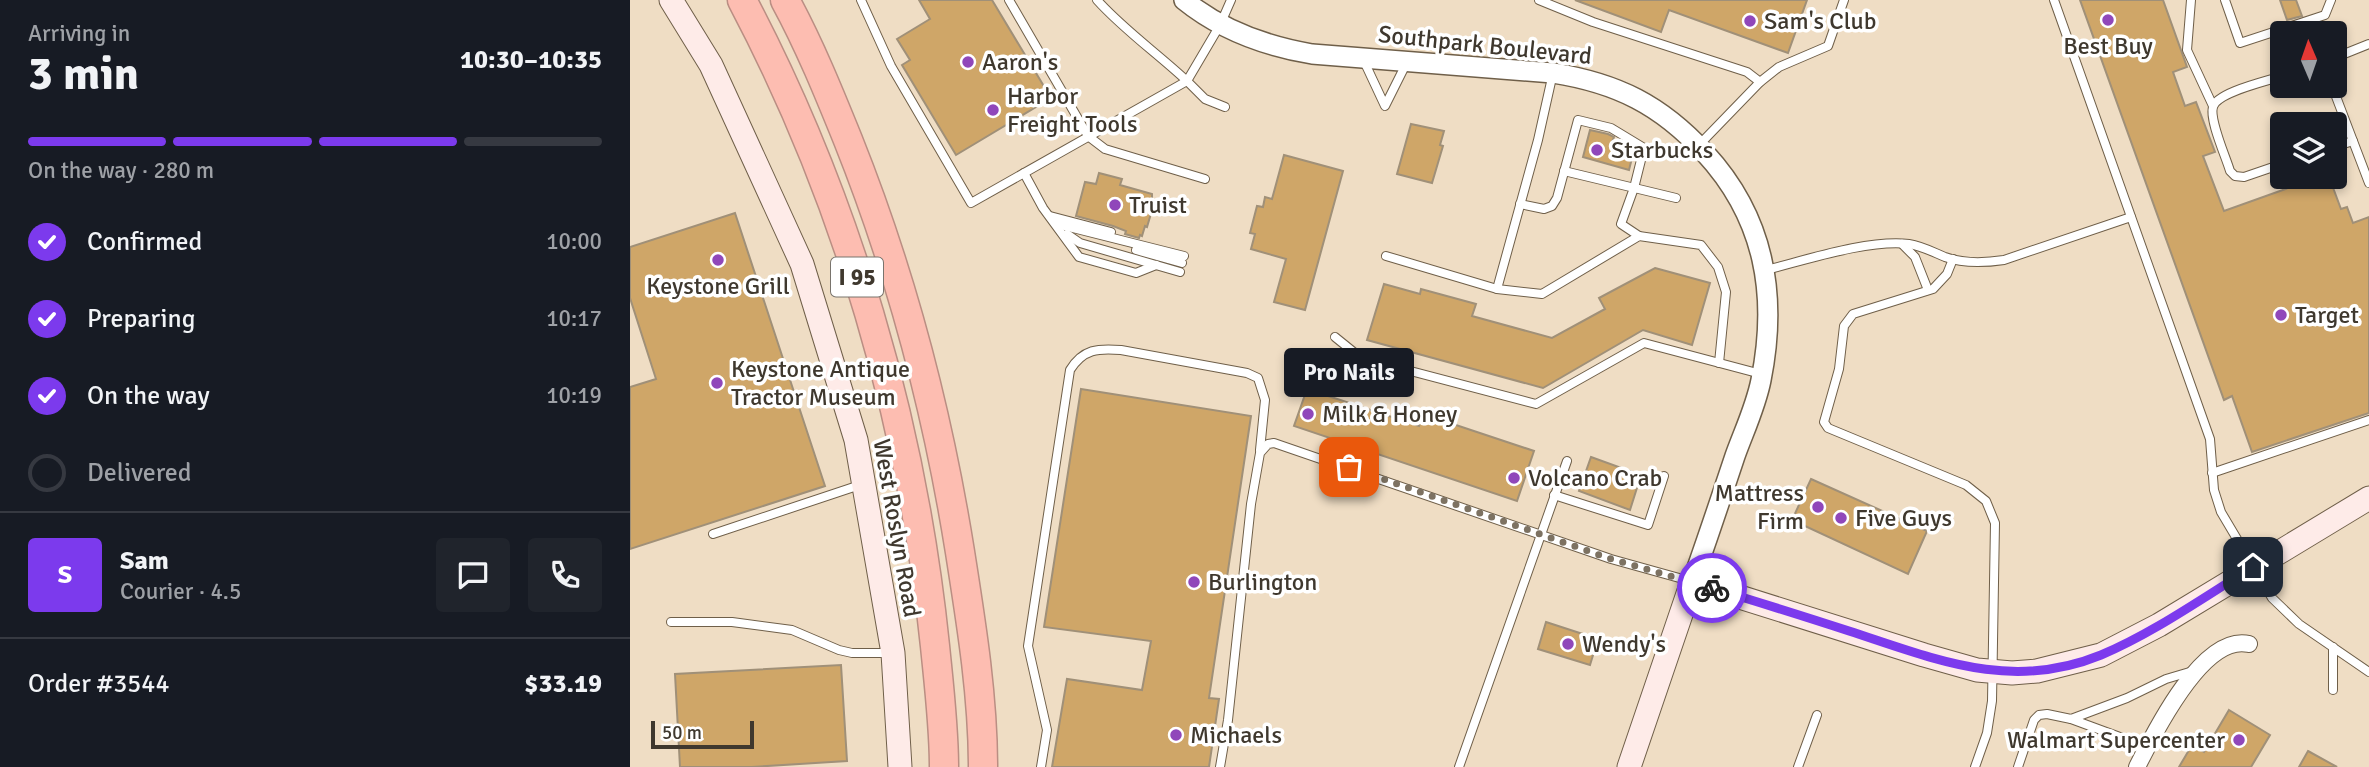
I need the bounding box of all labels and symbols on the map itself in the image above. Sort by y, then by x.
place label: Sam's Club [1764,6,1876,36]
marker: Best Buy [2100,12,2116,28]
marker: Sam's Club [1742,13,1758,29]
street label: Southpark Boulevard [1377,19,1593,71]
north arrow [2270,21,2347,98]
place label: Best Buy [2063,31,2153,61]
place label: Aaron's [982,47,1058,77]
marker: Aaron's [960,54,976,70]
place label: Harbor Freight Tools [1007,81,1138,139]
marker: Harbor Freight Tools [985,102,1001,118]
place label: Starbucks [1611,135,1713,165]
marker: Starbucks [1589,142,1605,158]
place label: Truist [1129,190,1187,220]
marker: Truist [1107,197,1123,213]
marker: Keystone Grill [710,252,726,268]
road number: I 95 [831,258,883,296]
place label: Keystone Grill [646,271,790,301]
place label: Target [2295,300,2359,330]
marker: Target [2273,307,2289,323]
callout: Pro Nails [1284,348,1414,397]
place label: Keystone Antique Tractor Museum [731,354,910,412]
marker: Keystone Antique Tractor Museum [709,375,725,391]
place label: Milk & Honey [1322,399,1457,429]
marker: Milk & Honey [1300,406,1316,422]
street label: West Roslyn Road [867,437,927,619]
pin [1319,437,1379,497]
place label: Volcano Crab [1528,463,1662,493]
marker: Volcano Crab [1506,470,1522,486]
place label: Mattress Firm [1715,478,1804,536]
marker: Mattress Firm [1810,499,1826,515]
place label: Five Guys [1855,503,1952,533]
marker: Five Guys [1833,510,1849,526]
pin [2223,537,2283,597]
courier [1677,553,1747,623]
place label: Burlington [1208,567,1317,597]
marker: Burlington [1186,574,1202,590]
place label: Wendy's [1582,629,1666,659]
marker: Wendy's [1560,636,1576,652]
scale bar [651,718,754,750]
place label: Michaels [1190,720,1282,750]
place label: Walmart Supercenter [2007,725,2225,755]
marker: Michaels [1168,727,1184,743]
marker: Walmart Supercenter [2231,732,2247,748]

